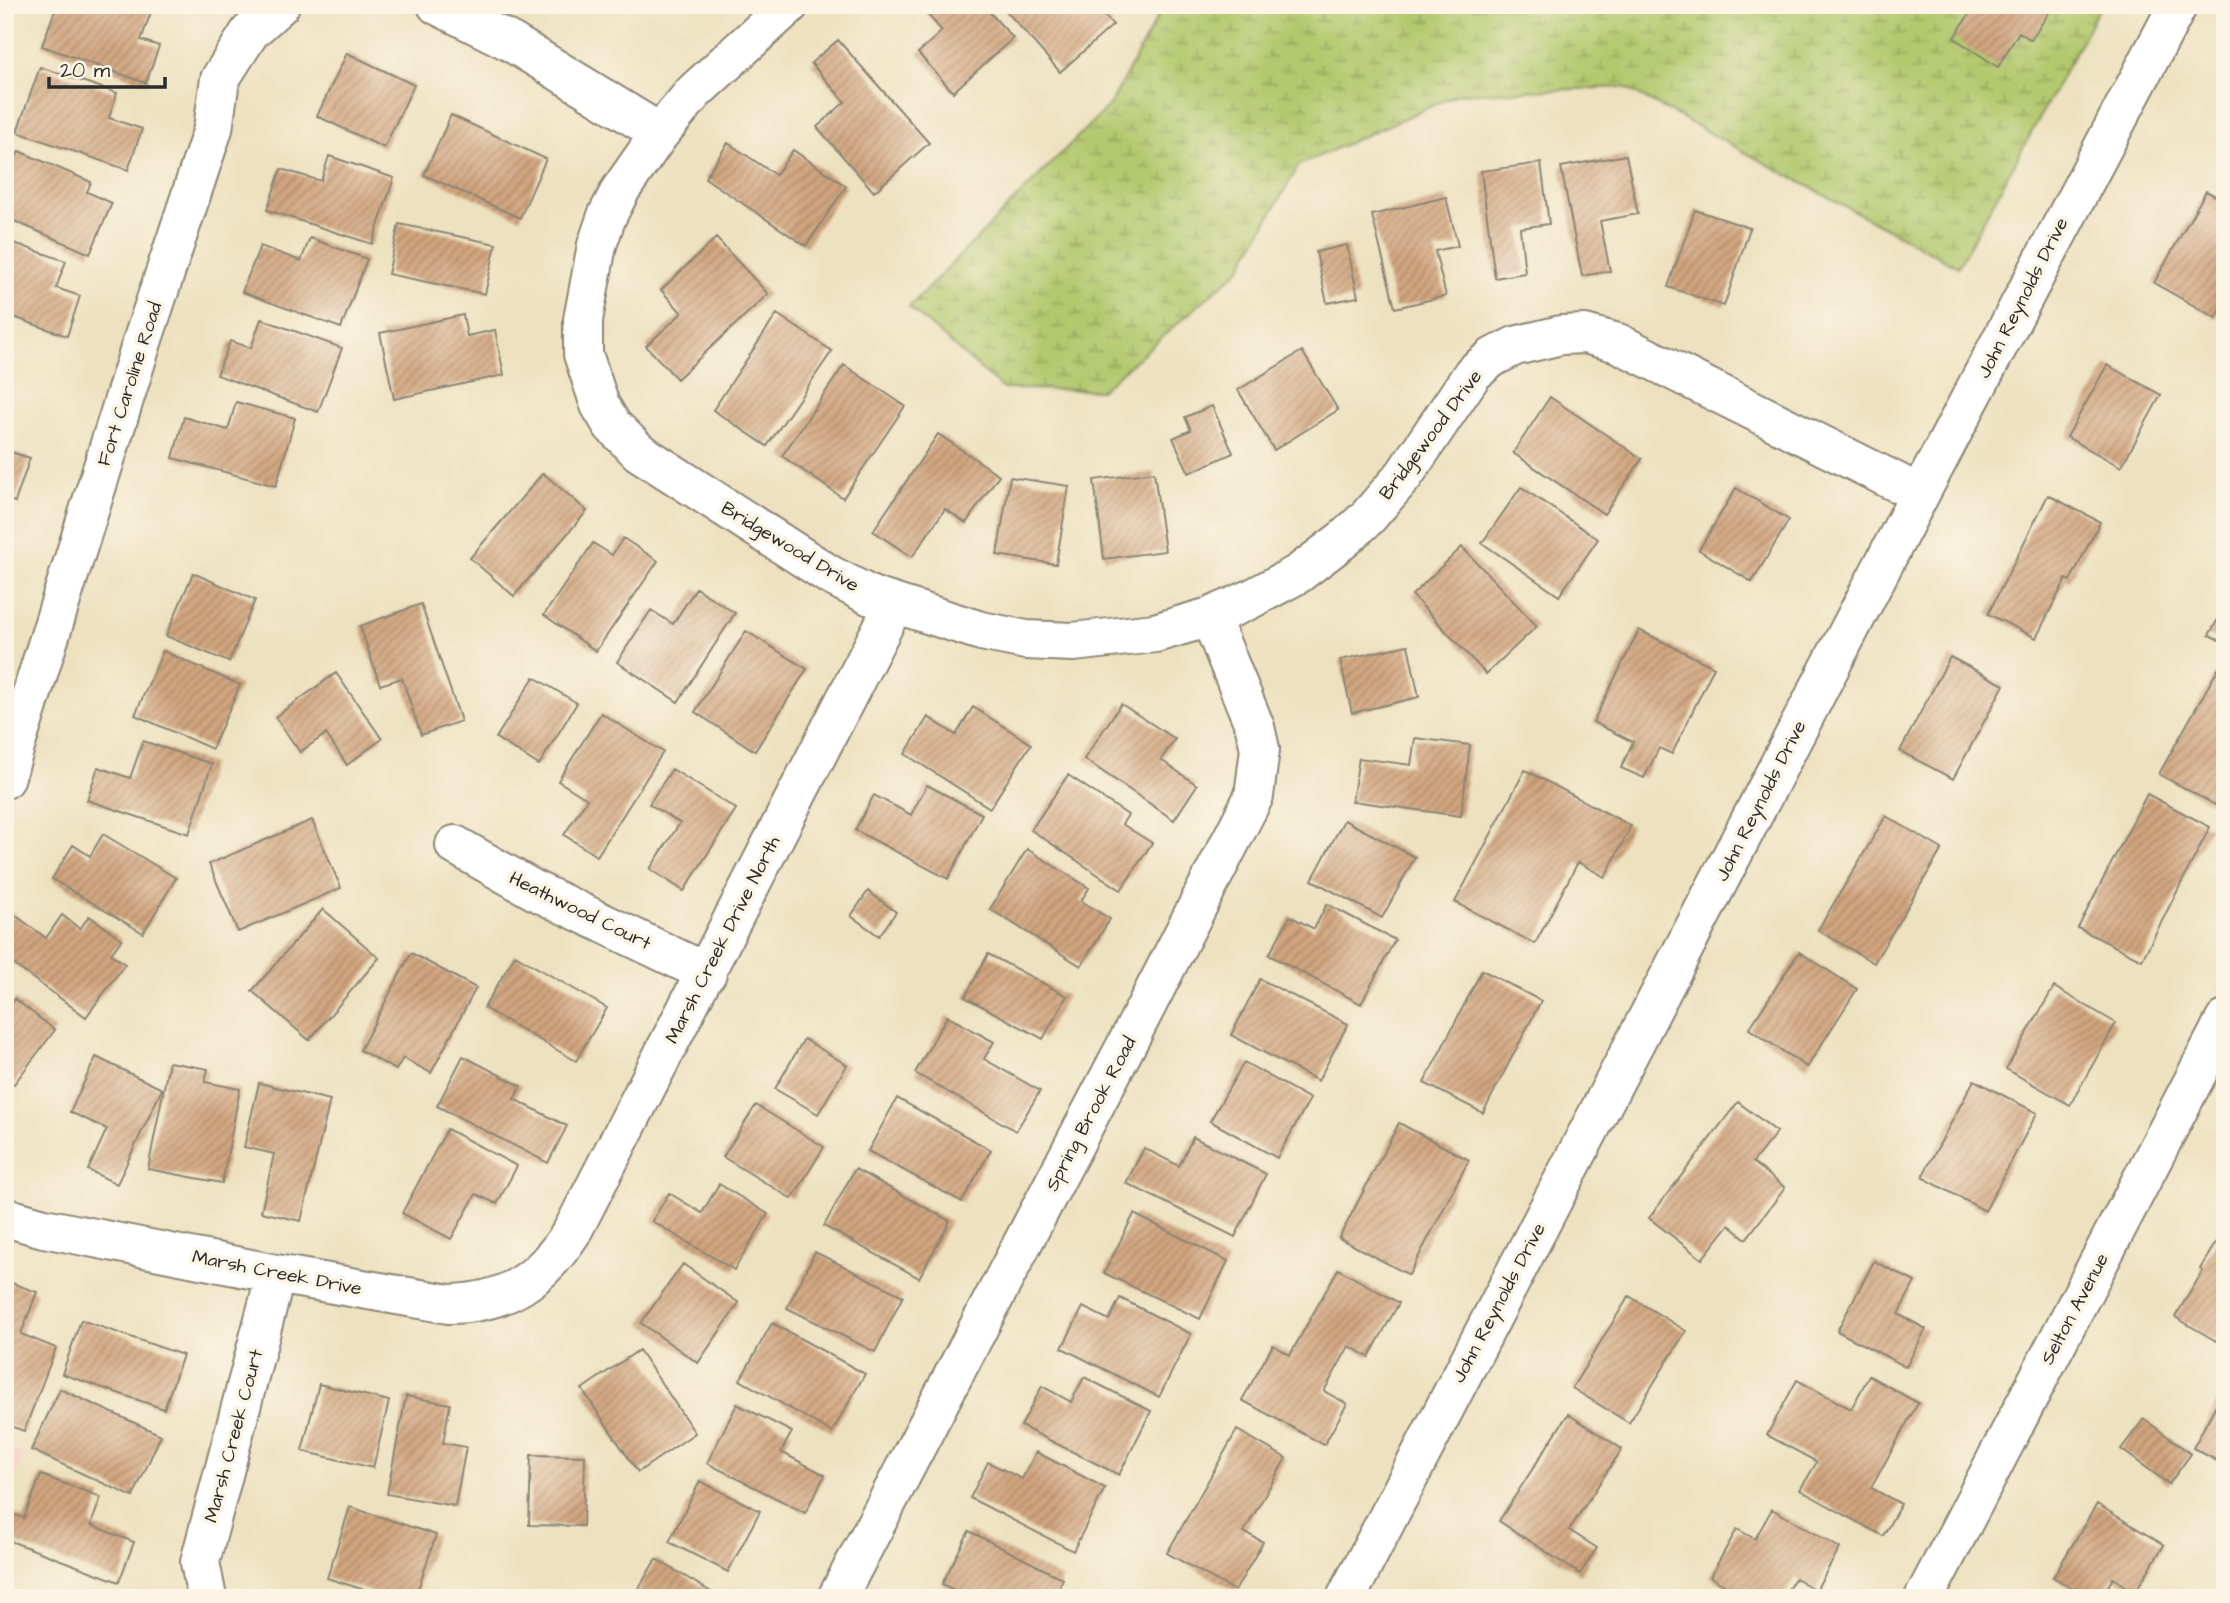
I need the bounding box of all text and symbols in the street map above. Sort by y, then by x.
scale bar [49,46,164,90]
text: 20 m [60,56,111,85]
street label: John Reynolds Drive [1971,213,2076,384]
street label: Fort Caroline Road [91,298,169,469]
street label: Bridgewood Drive [1373,364,1490,506]
street label: Bridgewood Drive [715,495,864,600]
street label: John Reynolds Drive [1709,716,1814,887]
street label: Marsh Creek Drive North [659,831,787,1048]
street label: Heathwood Court [505,865,656,957]
street label: Spring Brook Road [1039,1032,1144,1196]
street label: John Reynolds Drive [1445,1218,1553,1388]
street label: Marsh Creek Drive [190,1243,364,1303]
street label: Selton Avenue [2034,1248,2116,1370]
street label: Marsh Creek Court [198,1346,270,1526]

